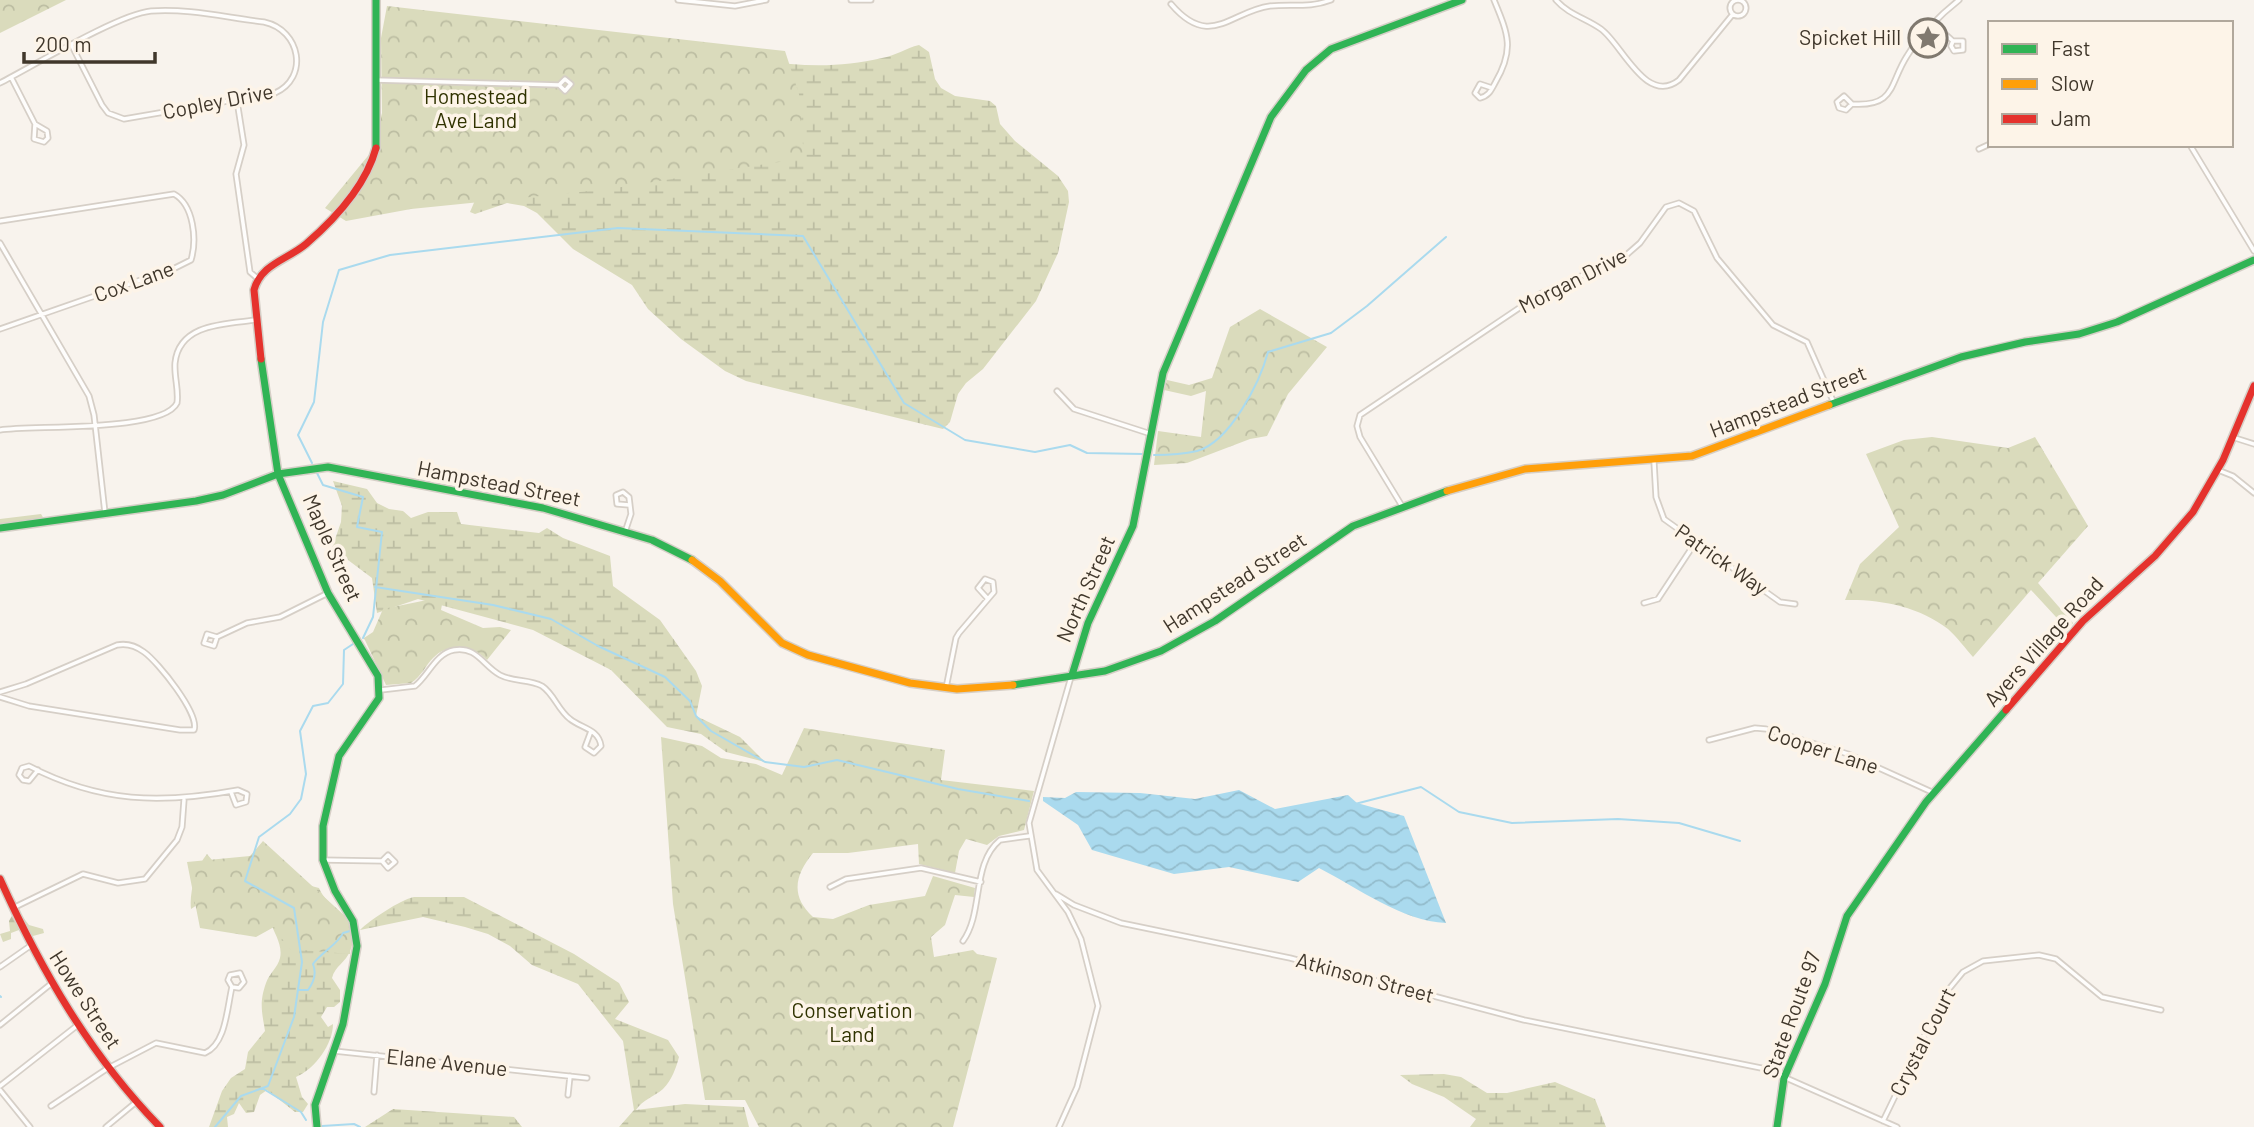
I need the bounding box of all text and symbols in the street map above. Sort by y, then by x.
place icon: Spicket Hill [1907,17,1949,59]
scale bar [24,21,156,65]
legend [1988,21,2233,147]
place label: Spicket Hill [1799,24,1901,49]
text: 200 m [35,31,92,56]
text: Fast [2051,35,2091,60]
text: Slow [2051,70,2094,95]
street label: Copley Drive [160,78,275,124]
park label: Homestead Ave Land [424,83,528,132]
text: Jam [2051,105,2091,130]
street label: Morgan Drive [1514,242,1631,318]
street label: Cox Lane [90,255,177,307]
street label: Hampstead Street [1706,359,1869,442]
street label: Hampstead Street [416,454,583,511]
street label: Maple Street [299,490,368,605]
street label: Patrick Way [1671,518,1773,600]
street label: Hampstead Street [1158,526,1310,637]
street label: North Street [1050,531,1119,646]
street label: Ayers Village Road [1978,571,2108,711]
street label: Cooper Lane [1765,719,1882,778]
street label: Howe Street [45,945,127,1053]
street label: Atkinson Street [1294,946,1437,1007]
street label: State Route 97 [1756,948,1825,1081]
street label: Crystal Court [1884,983,1960,1100]
park label: Conservation Land [791,997,913,1046]
street label: Elane Avenue [385,1043,509,1080]

